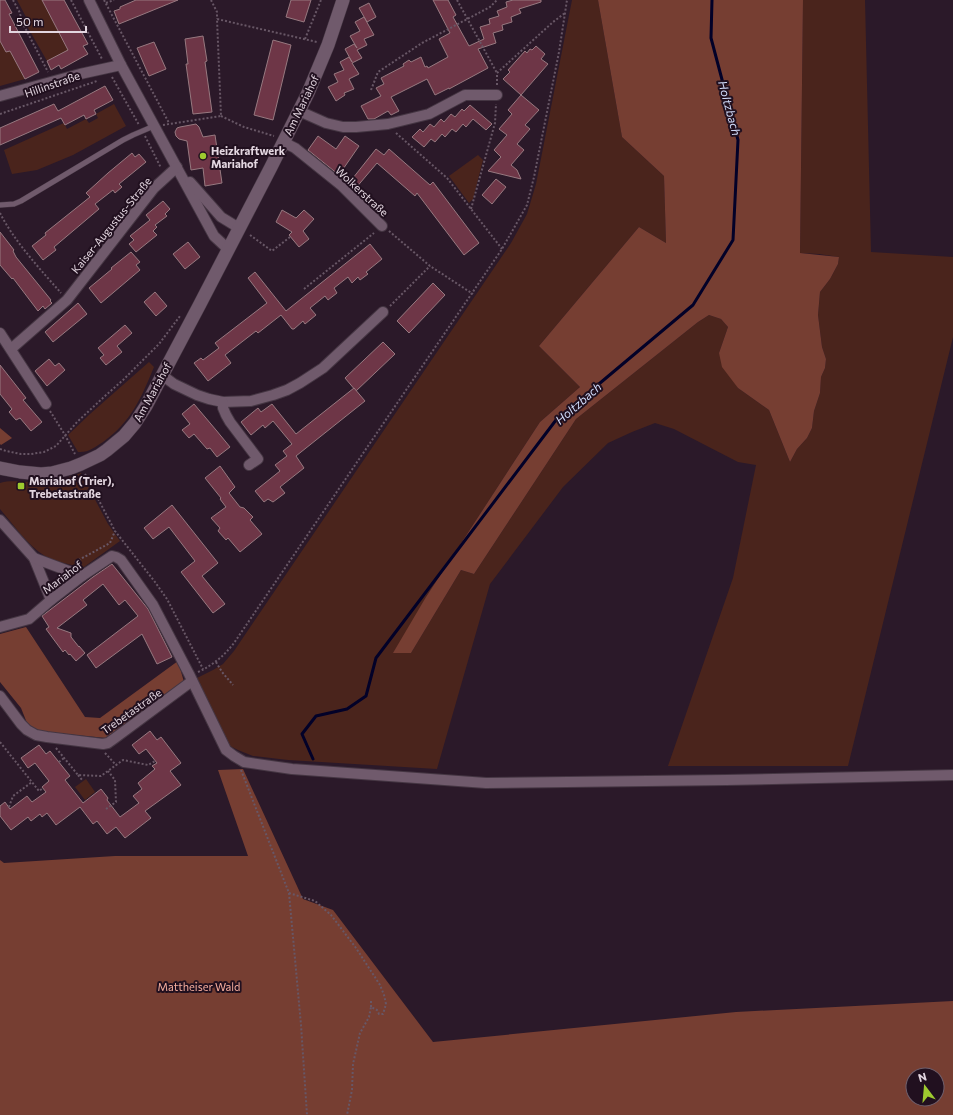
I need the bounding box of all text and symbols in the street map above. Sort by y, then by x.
scale bar [10,8,86,34]
text: 50 m [16,14,44,28]
street label: Hillinstraße [23,68,82,100]
street label: Am Mariahof [281,72,322,137]
water label: Holtzbach [716,79,744,137]
place label: Heizkraftwerk Mariahof [211,144,286,170]
marker: Heizkraftwerk Mariahof [198,151,208,161]
street label: Wolkerstraße [333,163,391,219]
street label: Kaiser-Augustus-Straße [68,174,154,276]
street label: Am Mariahof [130,360,174,424]
water label: Holtzbach [552,379,604,427]
place label: Mariahof (Trier), Trebetastraße [29,474,114,500]
marker: Mariahof (Trier), Trebetastraße [16,481,26,491]
street label: Mariahof [40,557,85,596]
street label: Trebetastraße [98,685,164,737]
park label: Mattheiser Wald [158,980,240,993]
north arrow [905,1067,945,1107]
text: N [916,1070,928,1084]

